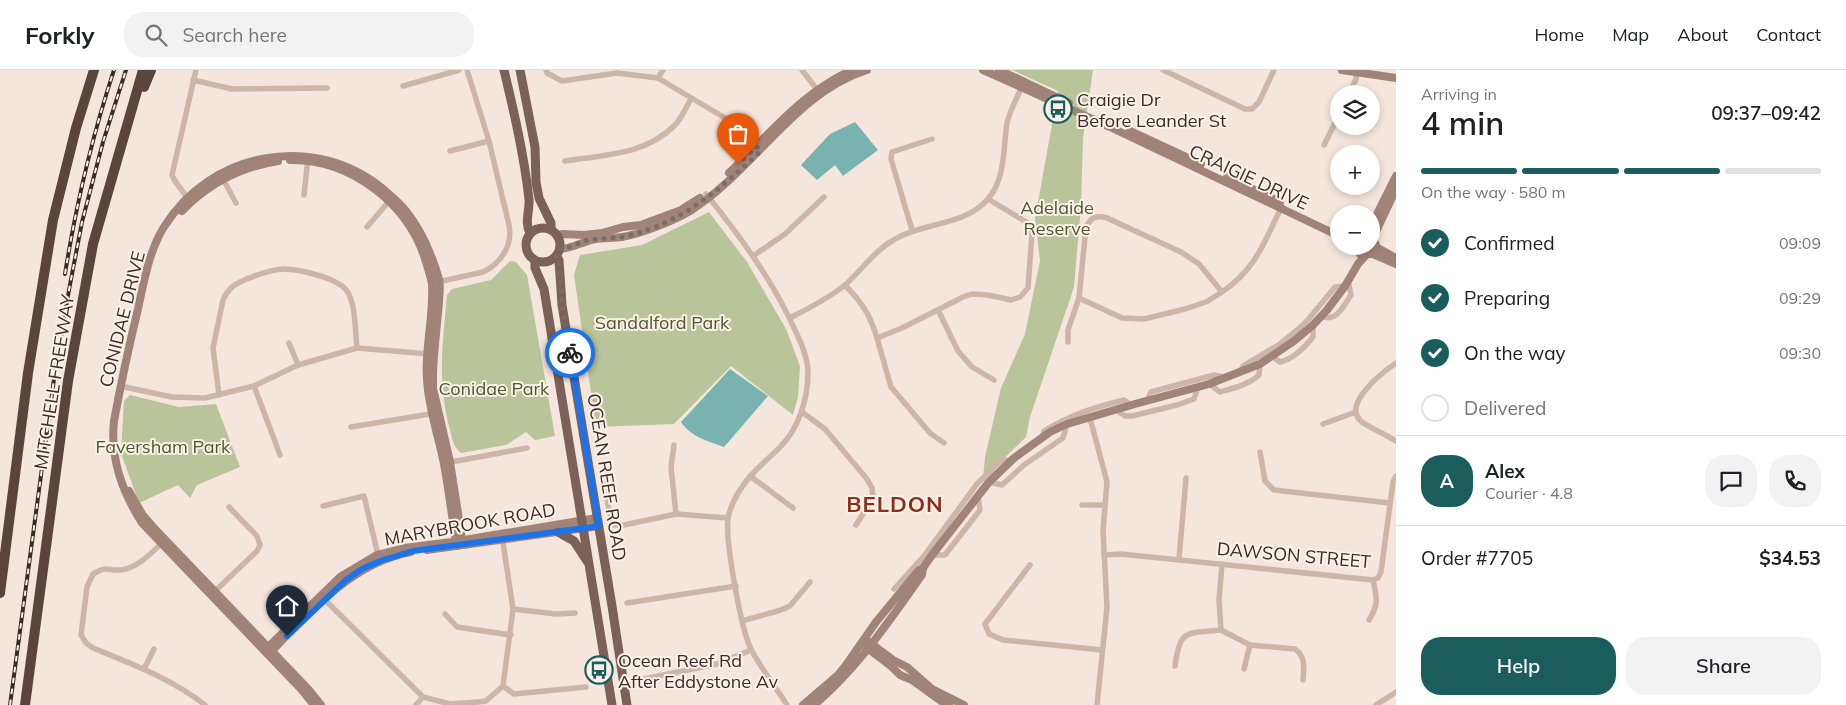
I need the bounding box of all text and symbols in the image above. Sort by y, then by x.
search box [124,12,474,57]
text: Forkly [25,20,94,50]
icon: search [142,21,170,49]
text: Search here [182,23,287,47]
text: Home [1534,23,1584,46]
text: Map [1612,23,1649,46]
text: About [1677,23,1728,46]
text: Contact [1756,23,1821,46]
text: Arriving in [1421,84,1497,104]
map controls [1330,85,1380,255]
button: layers [1330,85,1380,135]
place label: Craigie Dr Before Leander St [1077,88,1226,132]
bus stop icon: Craigie Dr Before Leander St [1043,94,1073,124]
text: 09:37–09:42 [1711,101,1821,125]
text: 4 min [1421,103,1504,143]
pin [717,113,759,164]
icon: bag [724,120,752,148]
street label: CRAIGIE DRIVE [1186,139,1312,215]
button: + [1330,145,1380,195]
text: On the way · 580 m [1421,182,1566,202]
park label: Adelaide Reserve [1020,196,1094,240]
button: − [1330,205,1380,255]
icon: check [1421,229,1449,257]
text: Confirmed [1464,231,1555,255]
text: 09:09 [1779,233,1821,253]
street label: CONIDAE DRIVE [94,249,150,389]
icon: check [1421,284,1449,312]
text: Preparing [1464,286,1550,310]
text: 09:29 [1779,288,1821,308]
street label: MITCHELL FREEWAY [29,292,79,471]
park label: Sandalford Park [595,311,730,334]
courier [545,328,595,378]
icon: bike [556,339,584,367]
icon: check [1421,339,1449,367]
text: On the way [1464,341,1566,365]
text: 09:30 [1779,343,1821,363]
park label: Conidae Park [439,377,550,400]
street label: OCEAN REEF ROAD [582,392,632,562]
text: Delivered [1464,396,1546,420]
park label: Faversham Park [96,435,231,458]
button: chat [1705,455,1757,507]
button: phone [1769,455,1821,507]
text: Alex [1485,459,1525,483]
text: A [1440,469,1454,493]
text: Courier · 4.8 [1485,483,1573,503]
district label: BELDON [846,490,944,518]
street label: MARYBROOK ROAD [383,498,557,550]
street label: DAWSON STREET [1216,537,1372,573]
text: Order #7705 [1421,546,1533,570]
text: $34.53 [1759,546,1821,570]
pin [266,585,308,636]
icon: home [273,592,301,620]
button: Help [1421,637,1616,695]
button: Share [1626,637,1821,695]
place label: Ocean Reef Rd After Eddystone Av [618,649,779,693]
bus stop icon: Ocean Reef Rd After Eddystone Av [584,655,614,685]

